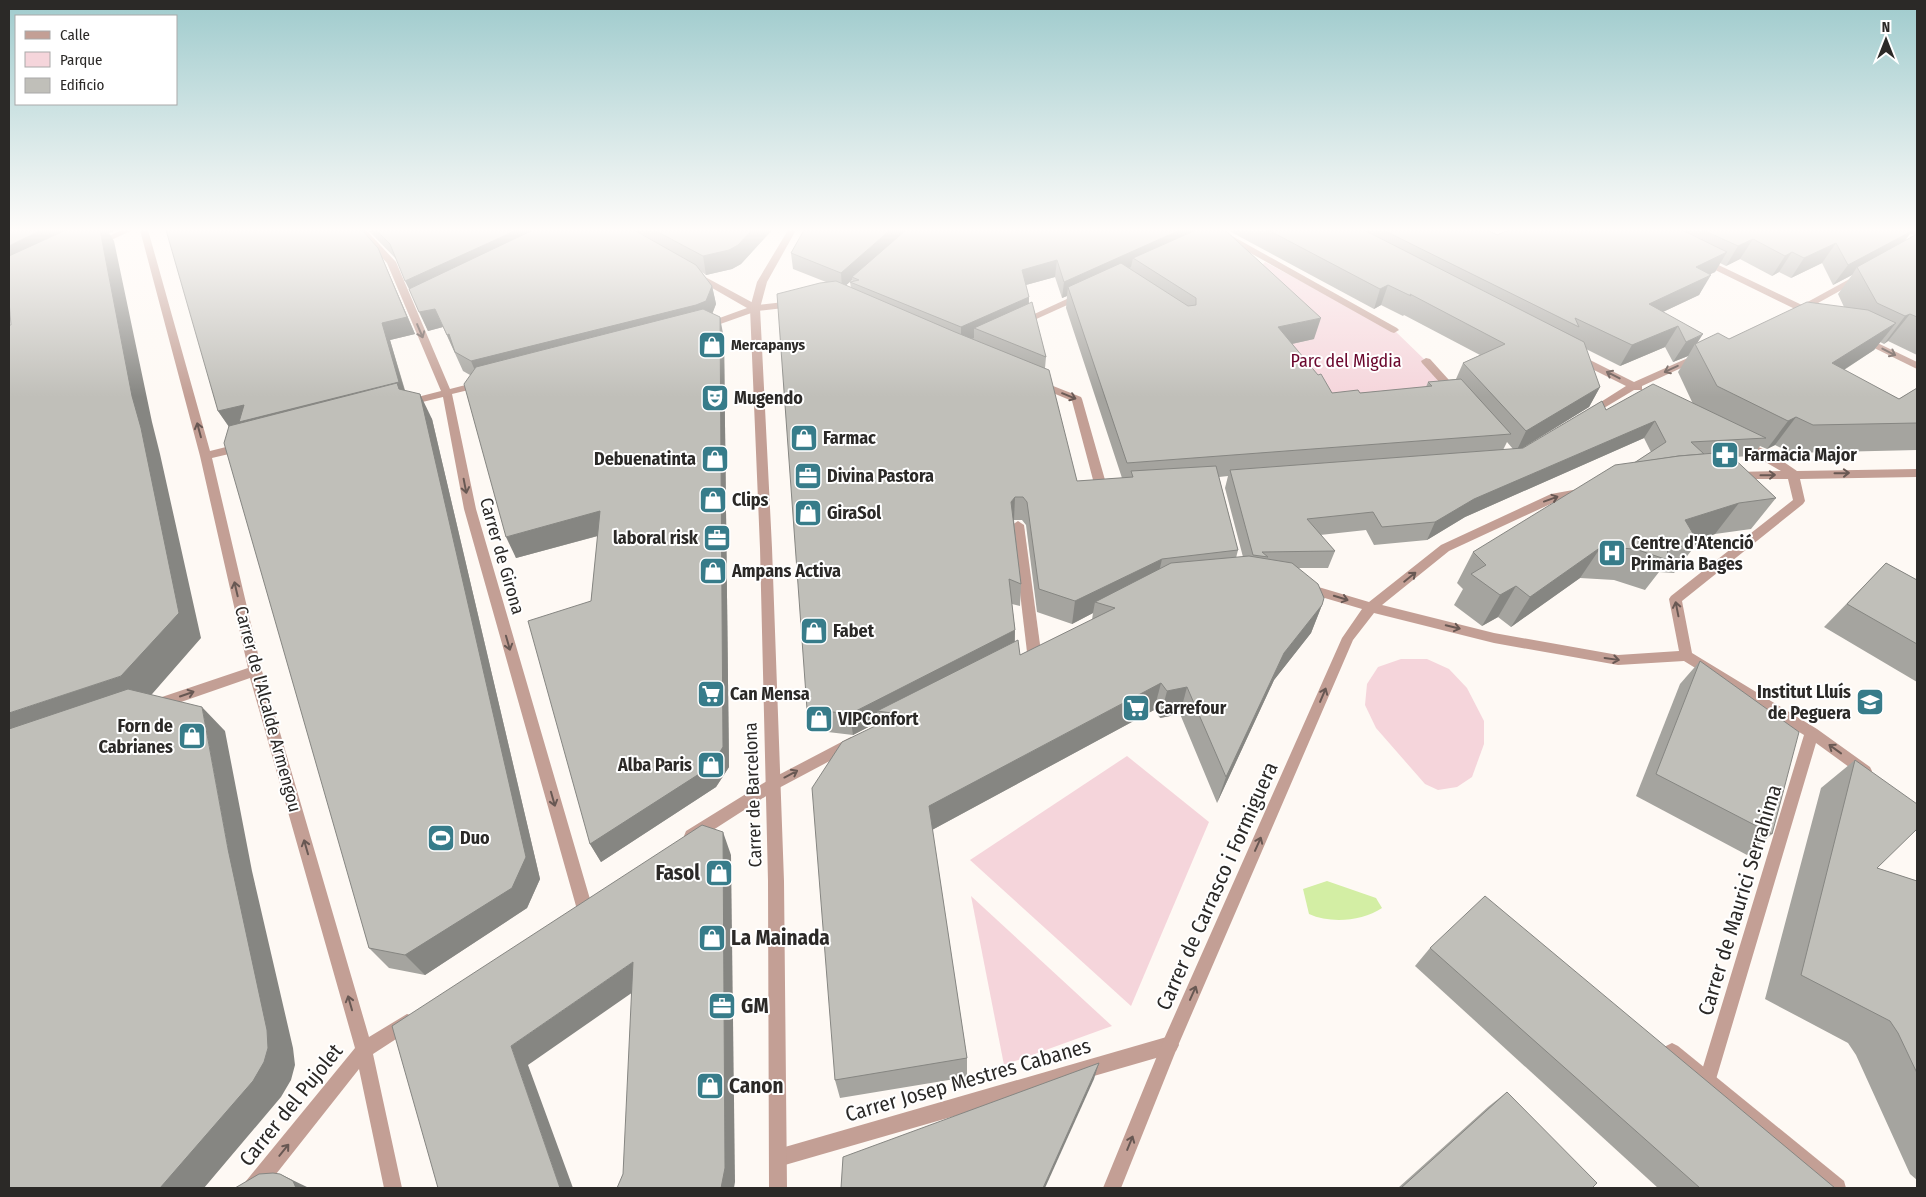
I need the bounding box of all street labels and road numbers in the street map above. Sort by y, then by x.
street label: Carrer de Girona [475,495,529,617]
street label: Carrer de l'Alcalde Armengou [230,604,306,814]
street label: Carrer de Barcelona [739,722,767,868]
street label: Carrer de Carrasco i Formiguera [1150,758,1284,1014]
street label: Carrer de Maurici Serrahima [1692,781,1788,1019]
street label: Carrer Josep Mestres Cabanes [842,1032,1094,1128]
street label: Carrer del Pujolet [234,1038,348,1171]

